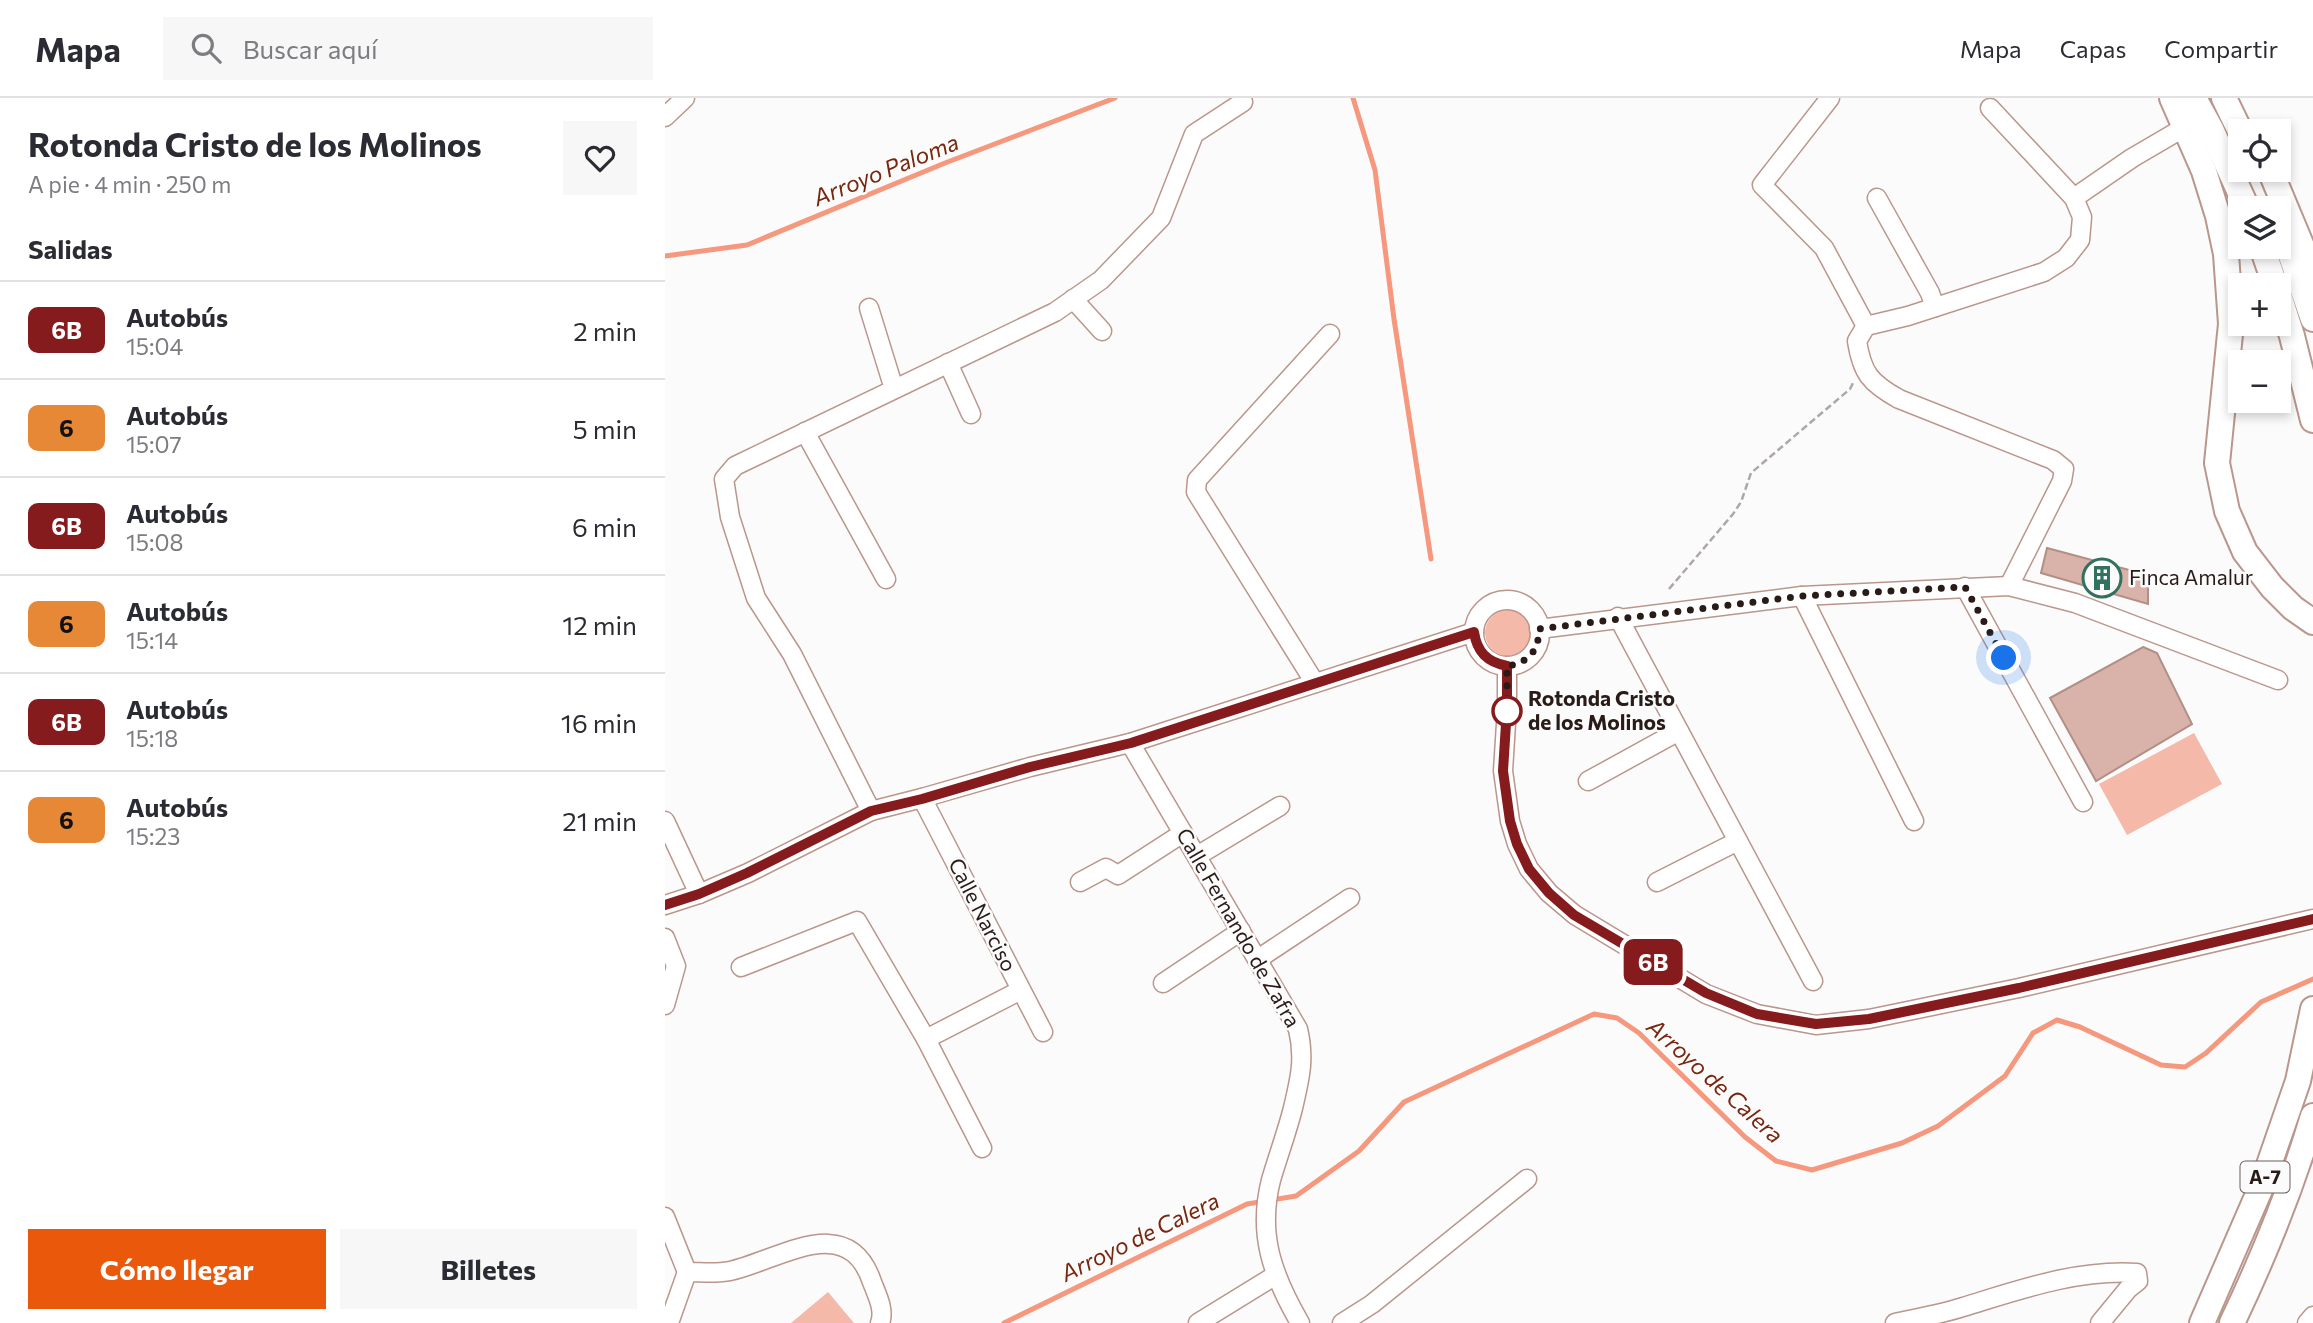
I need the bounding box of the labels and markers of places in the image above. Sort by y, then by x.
building icon: Finca Amalur [2081,557,2123,599]
place label: Finca Amalur [2129,564,2253,589]
place label: Rotonda Cristo de los Molinos [1528,685,1675,734]
marker: Rotonda Cristo de los Molinos [1492,696,1522,726]

